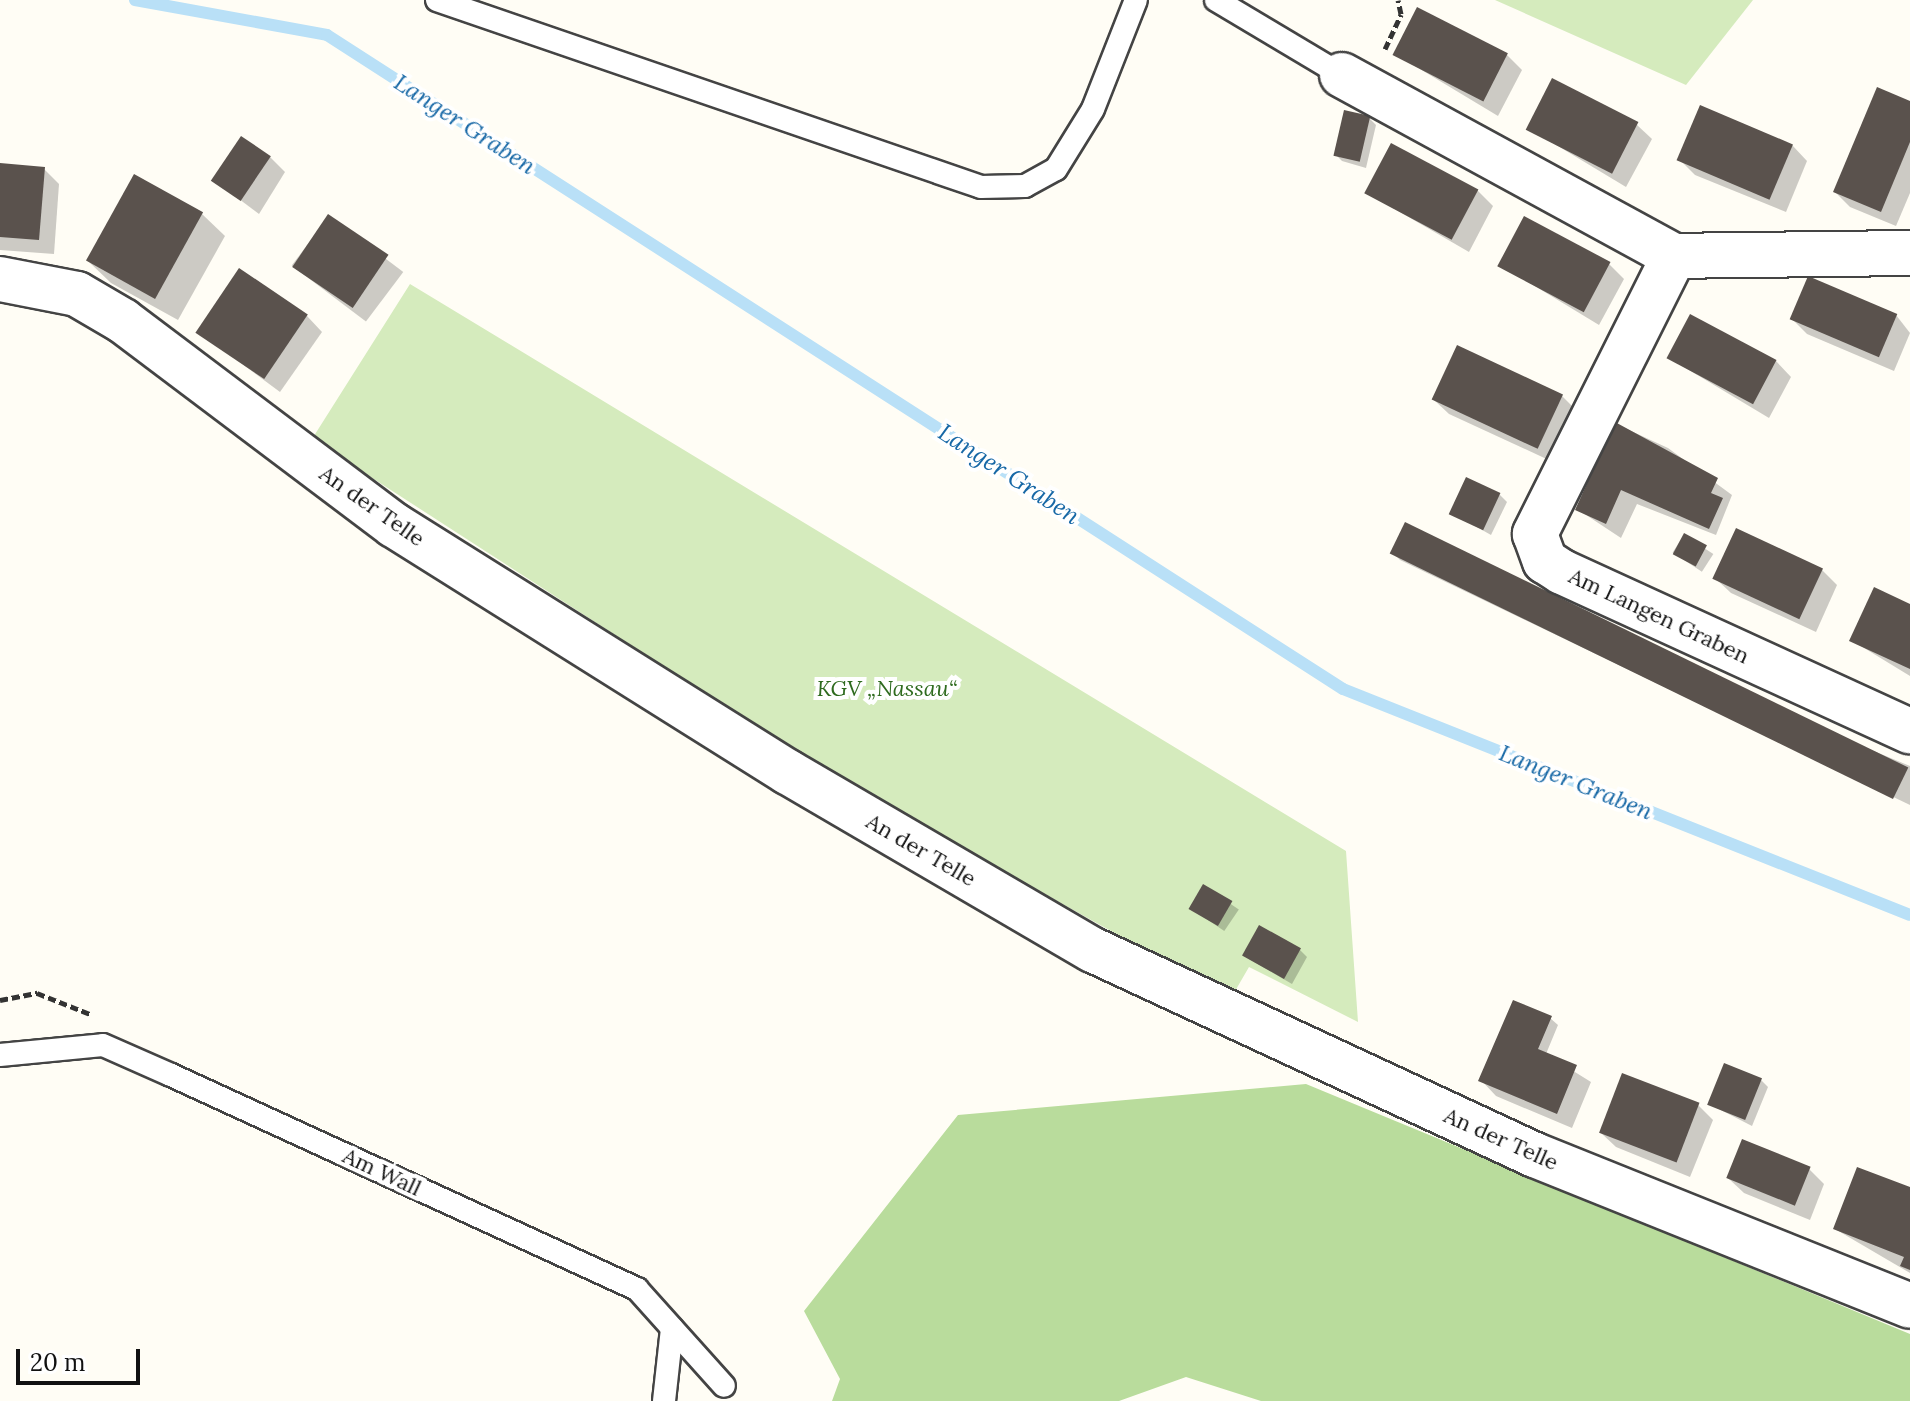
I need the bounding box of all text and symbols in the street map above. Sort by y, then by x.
water label: Langer Graben [389,68,541,180]
water label: Langer Graben [933,418,1085,530]
street label: An der Telle [314,460,430,552]
street label: Am Langen Graben [1565,563,1753,669]
park label: KGV „Nassau“ [817,676,957,702]
water label: Langer Graben [1495,738,1657,826]
street label: An der Telle [862,808,980,892]
street label: An der Telle [1440,1102,1562,1176]
street label: Am Wall [339,1142,425,1202]
scale bar [20,1333,144,1383]
text: 20 m [30,1347,86,1378]

